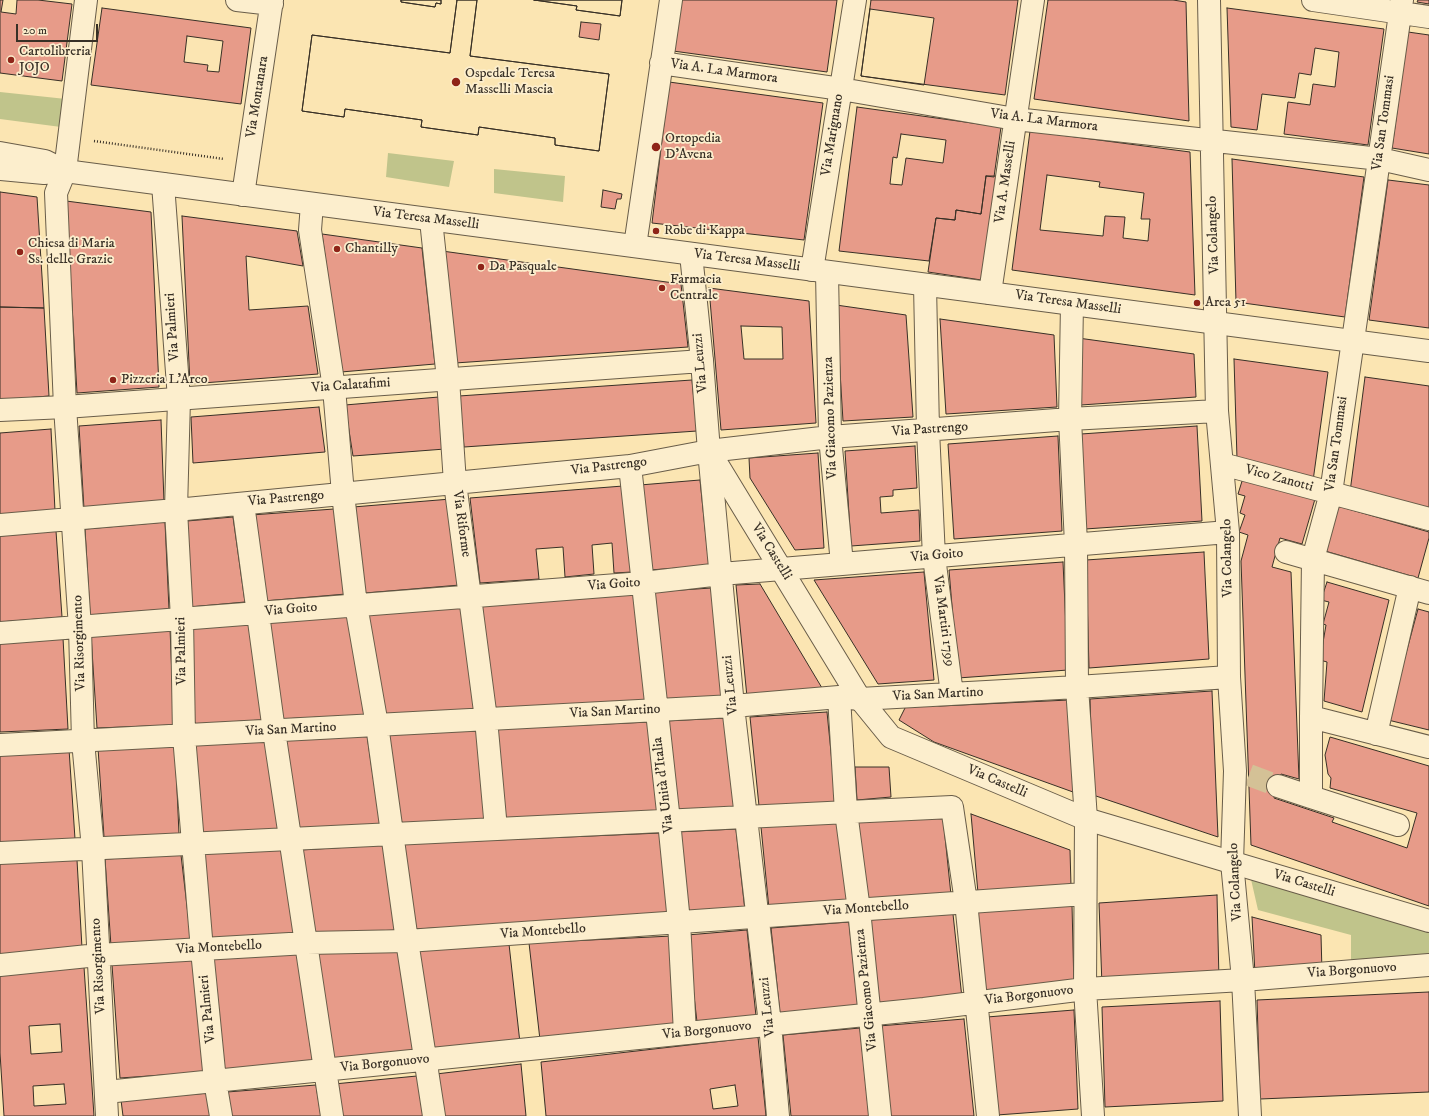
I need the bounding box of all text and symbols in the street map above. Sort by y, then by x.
scale bar [18,16,100,42]
text: 20 m [23,23,47,38]
place label: Cartolibreria JOJO [19,44,91,76]
marker: Cartolibreria JOJO [6,55,16,65]
street label: Via Montanara [243,55,273,139]
street label: Via A. La Marmora [669,56,779,88]
place label: Ospedale Teresa Masselli Mascia [465,66,555,98]
street label: Via San Tommasi [1369,74,1399,172]
marker: Ospedale Teresa Masselli Mascia [450,76,462,88]
street label: Via Marignano [818,93,848,177]
street label: Via A. La Marmora [989,106,1099,136]
place label: Ortopedia D'Avena [665,131,721,164]
street label: Via A. Masselli [992,140,1020,224]
marker: Ortopedia D'Avena [650,141,662,153]
street label: Via Colangelo [1204,196,1224,274]
street label: Via Teresa Masselli [372,204,480,234]
place label: Robe di Kappa [664,223,745,239]
marker: Robe di Kappa [651,226,661,236]
place label: Chiesa di Maria Ss. delle Grazie [28,236,115,268]
place label: Chantilly [345,241,398,257]
marker: Chantilly [332,244,342,254]
street label: Via Teresa Masselli [693,246,801,276]
marker: Chiesa di Maria Ss. delle Grazie [15,247,25,257]
place label: Da Pasquale [489,259,557,275]
marker: Da Pasquale [476,262,486,272]
place label: Farmacia Centrale [670,272,721,304]
marker: Farmacia Centrale [657,283,667,293]
street label: Via Teresa Masselli [1014,287,1122,319]
street label: Via Palmieri [162,292,184,362]
place label: Area 51 [1205,295,1246,311]
marker: Area 51 [1192,298,1202,308]
street label: Via Leuzzi [690,333,712,393]
street label: Via Giacomo Pazienza [820,356,842,480]
place label: Pizzeria L'Arco [121,372,207,388]
marker: Pizzeria L'Arco [108,375,118,385]
street label: Via Calatafimi [311,375,391,397]
street label: Via San Tommasi [1322,395,1352,493]
street label: Via Pastrengo [891,419,969,441]
street label: Via Pastrengo [570,454,648,480]
street label: Vico Zanotti [1243,462,1315,496]
street label: Via Pastrengo [247,487,325,511]
street label: Via Riforme [448,490,474,558]
street label: Via Colangelo [1219,519,1237,597]
street label: Via Castelli [747,521,795,583]
street label: Via Goito [910,545,964,567]
street label: Via Martiri 1799 [928,574,958,668]
street label: Via Goito [587,575,641,595]
street label: Via Risorgimento [70,595,90,691]
street label: Via Goito [264,599,318,621]
street label: Via Palmieri [173,617,191,685]
street label: Via Leuzzi [720,654,742,716]
street label: Via San Martino [892,684,984,706]
street label: Via San Martino [569,701,661,723]
street label: Via San Martino [245,719,337,741]
street label: Via Unità d'Italia [650,736,678,834]
street label: Via Castelli [964,762,1030,802]
street label: Via Colangelo [1226,842,1246,922]
street label: Via Castelli [1271,867,1337,901]
street label: Via Montebello [823,898,909,920]
street label: Via Risorgimento [88,918,110,1014]
street label: Via Montebello [500,921,586,943]
street label: Via Giacomo Pazienza [852,928,882,1052]
street label: Via Montebello [176,937,262,959]
street label: Via Borgonuovo [1307,959,1397,983]
street label: Via Palmieri [196,974,220,1044]
street label: Via Leuzzi [757,976,779,1038]
street label: Via Borgonuovo [984,982,1074,1010]
street label: Via Borgonuovo [662,1018,752,1044]
street label: Via Borgonuovo [340,1051,430,1077]

